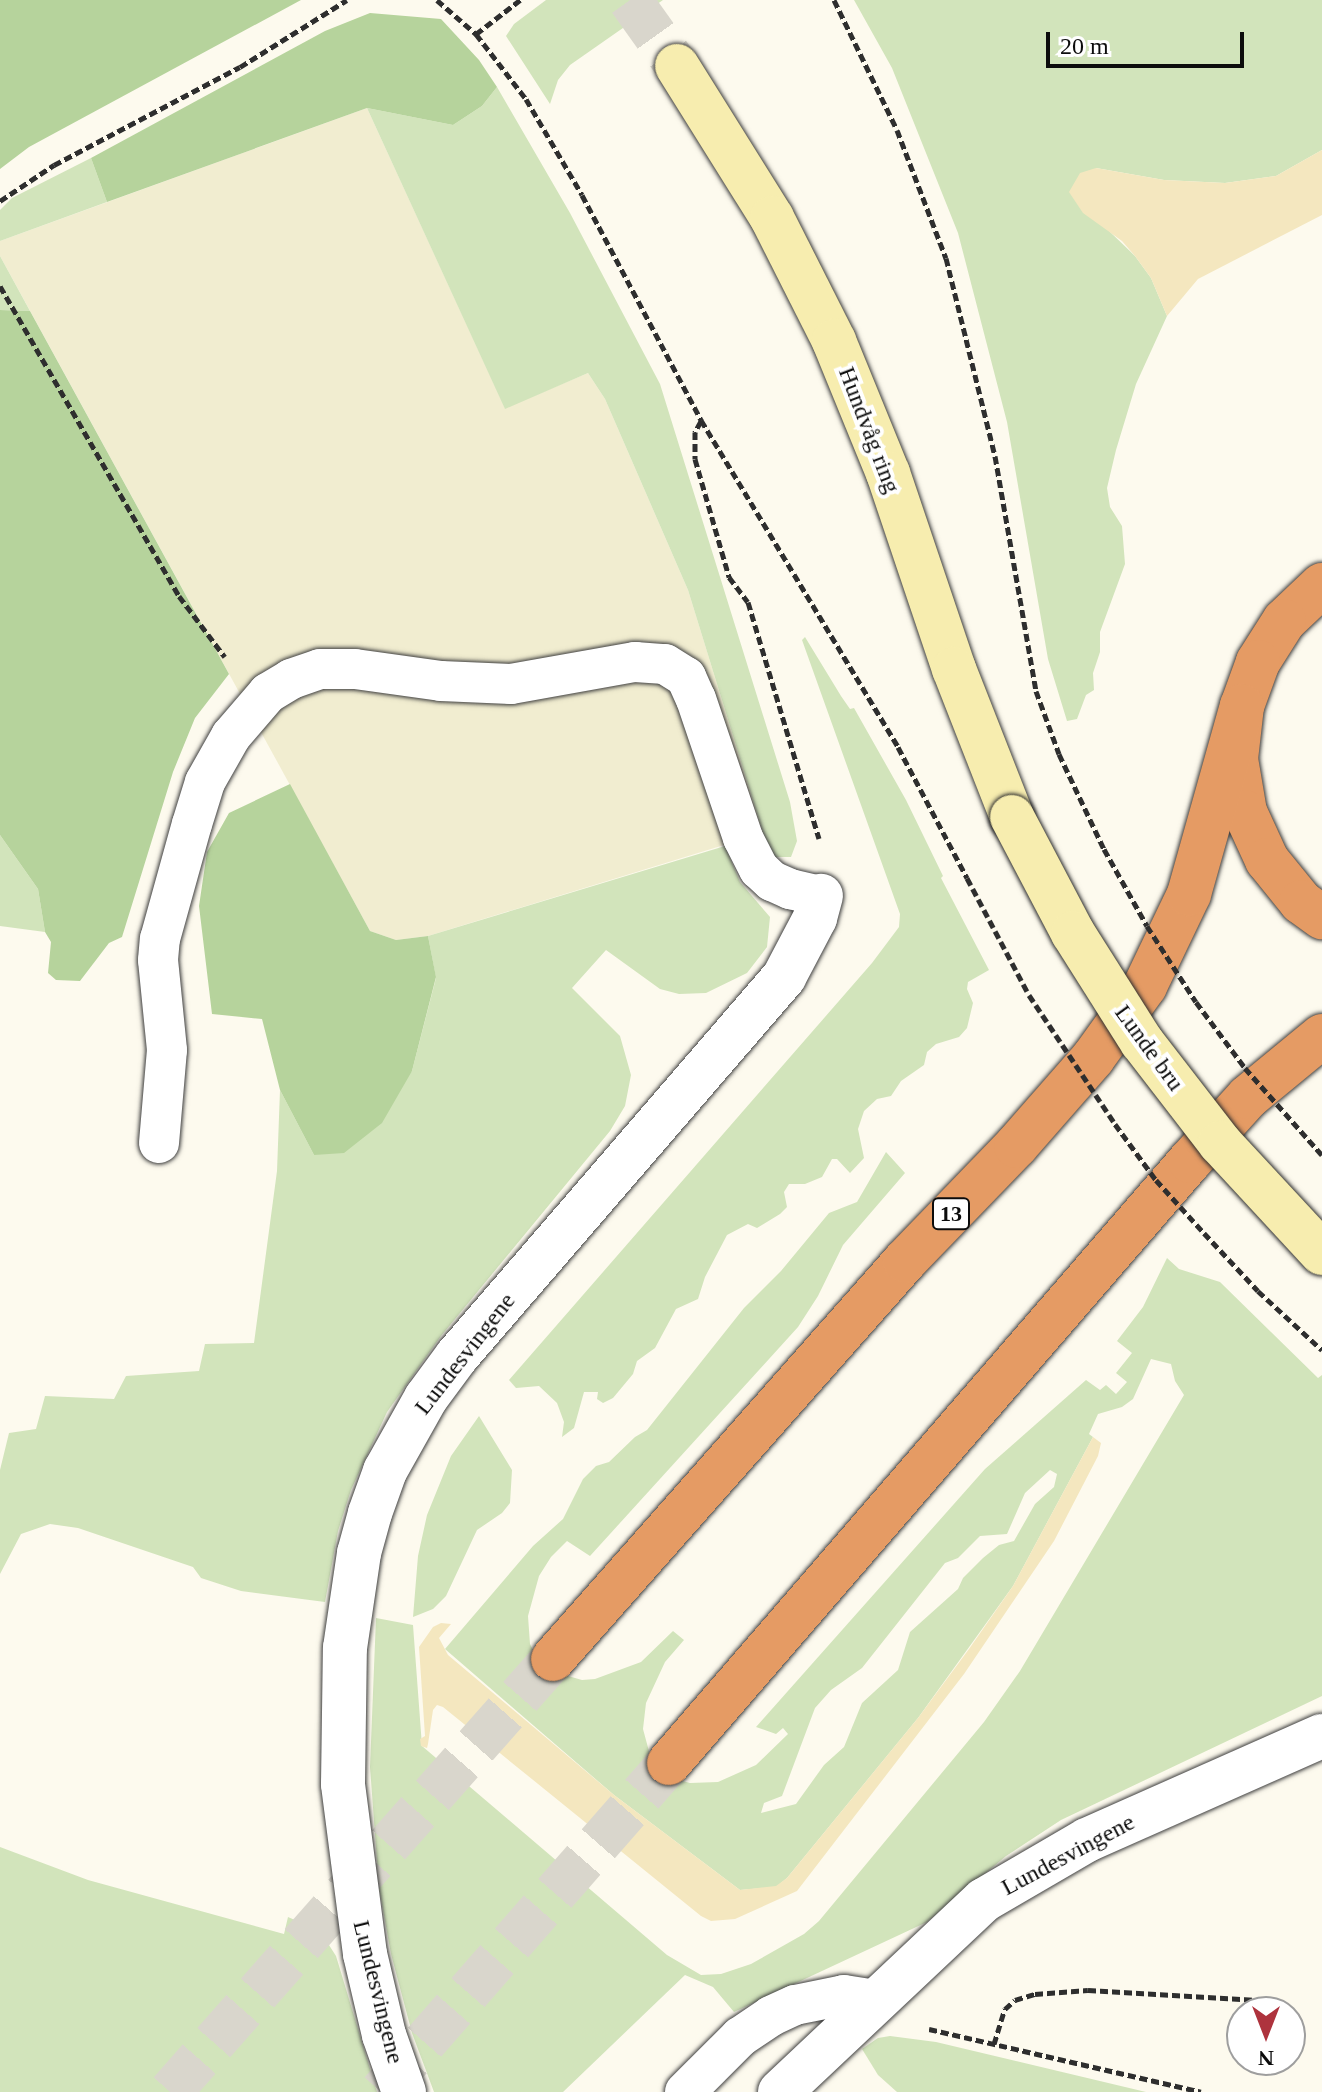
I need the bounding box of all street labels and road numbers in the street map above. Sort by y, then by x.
street label: Hundvåg ring [832,363,906,497]
street label: Lunde bru [1108,999,1190,1097]
road number: 13 [931,1196,971,1232]
street label: Lundesvingene [409,1287,521,1421]
street label: Lundesvingene [997,1808,1139,1902]
street label: Lundesvingene [346,1917,410,2067]

